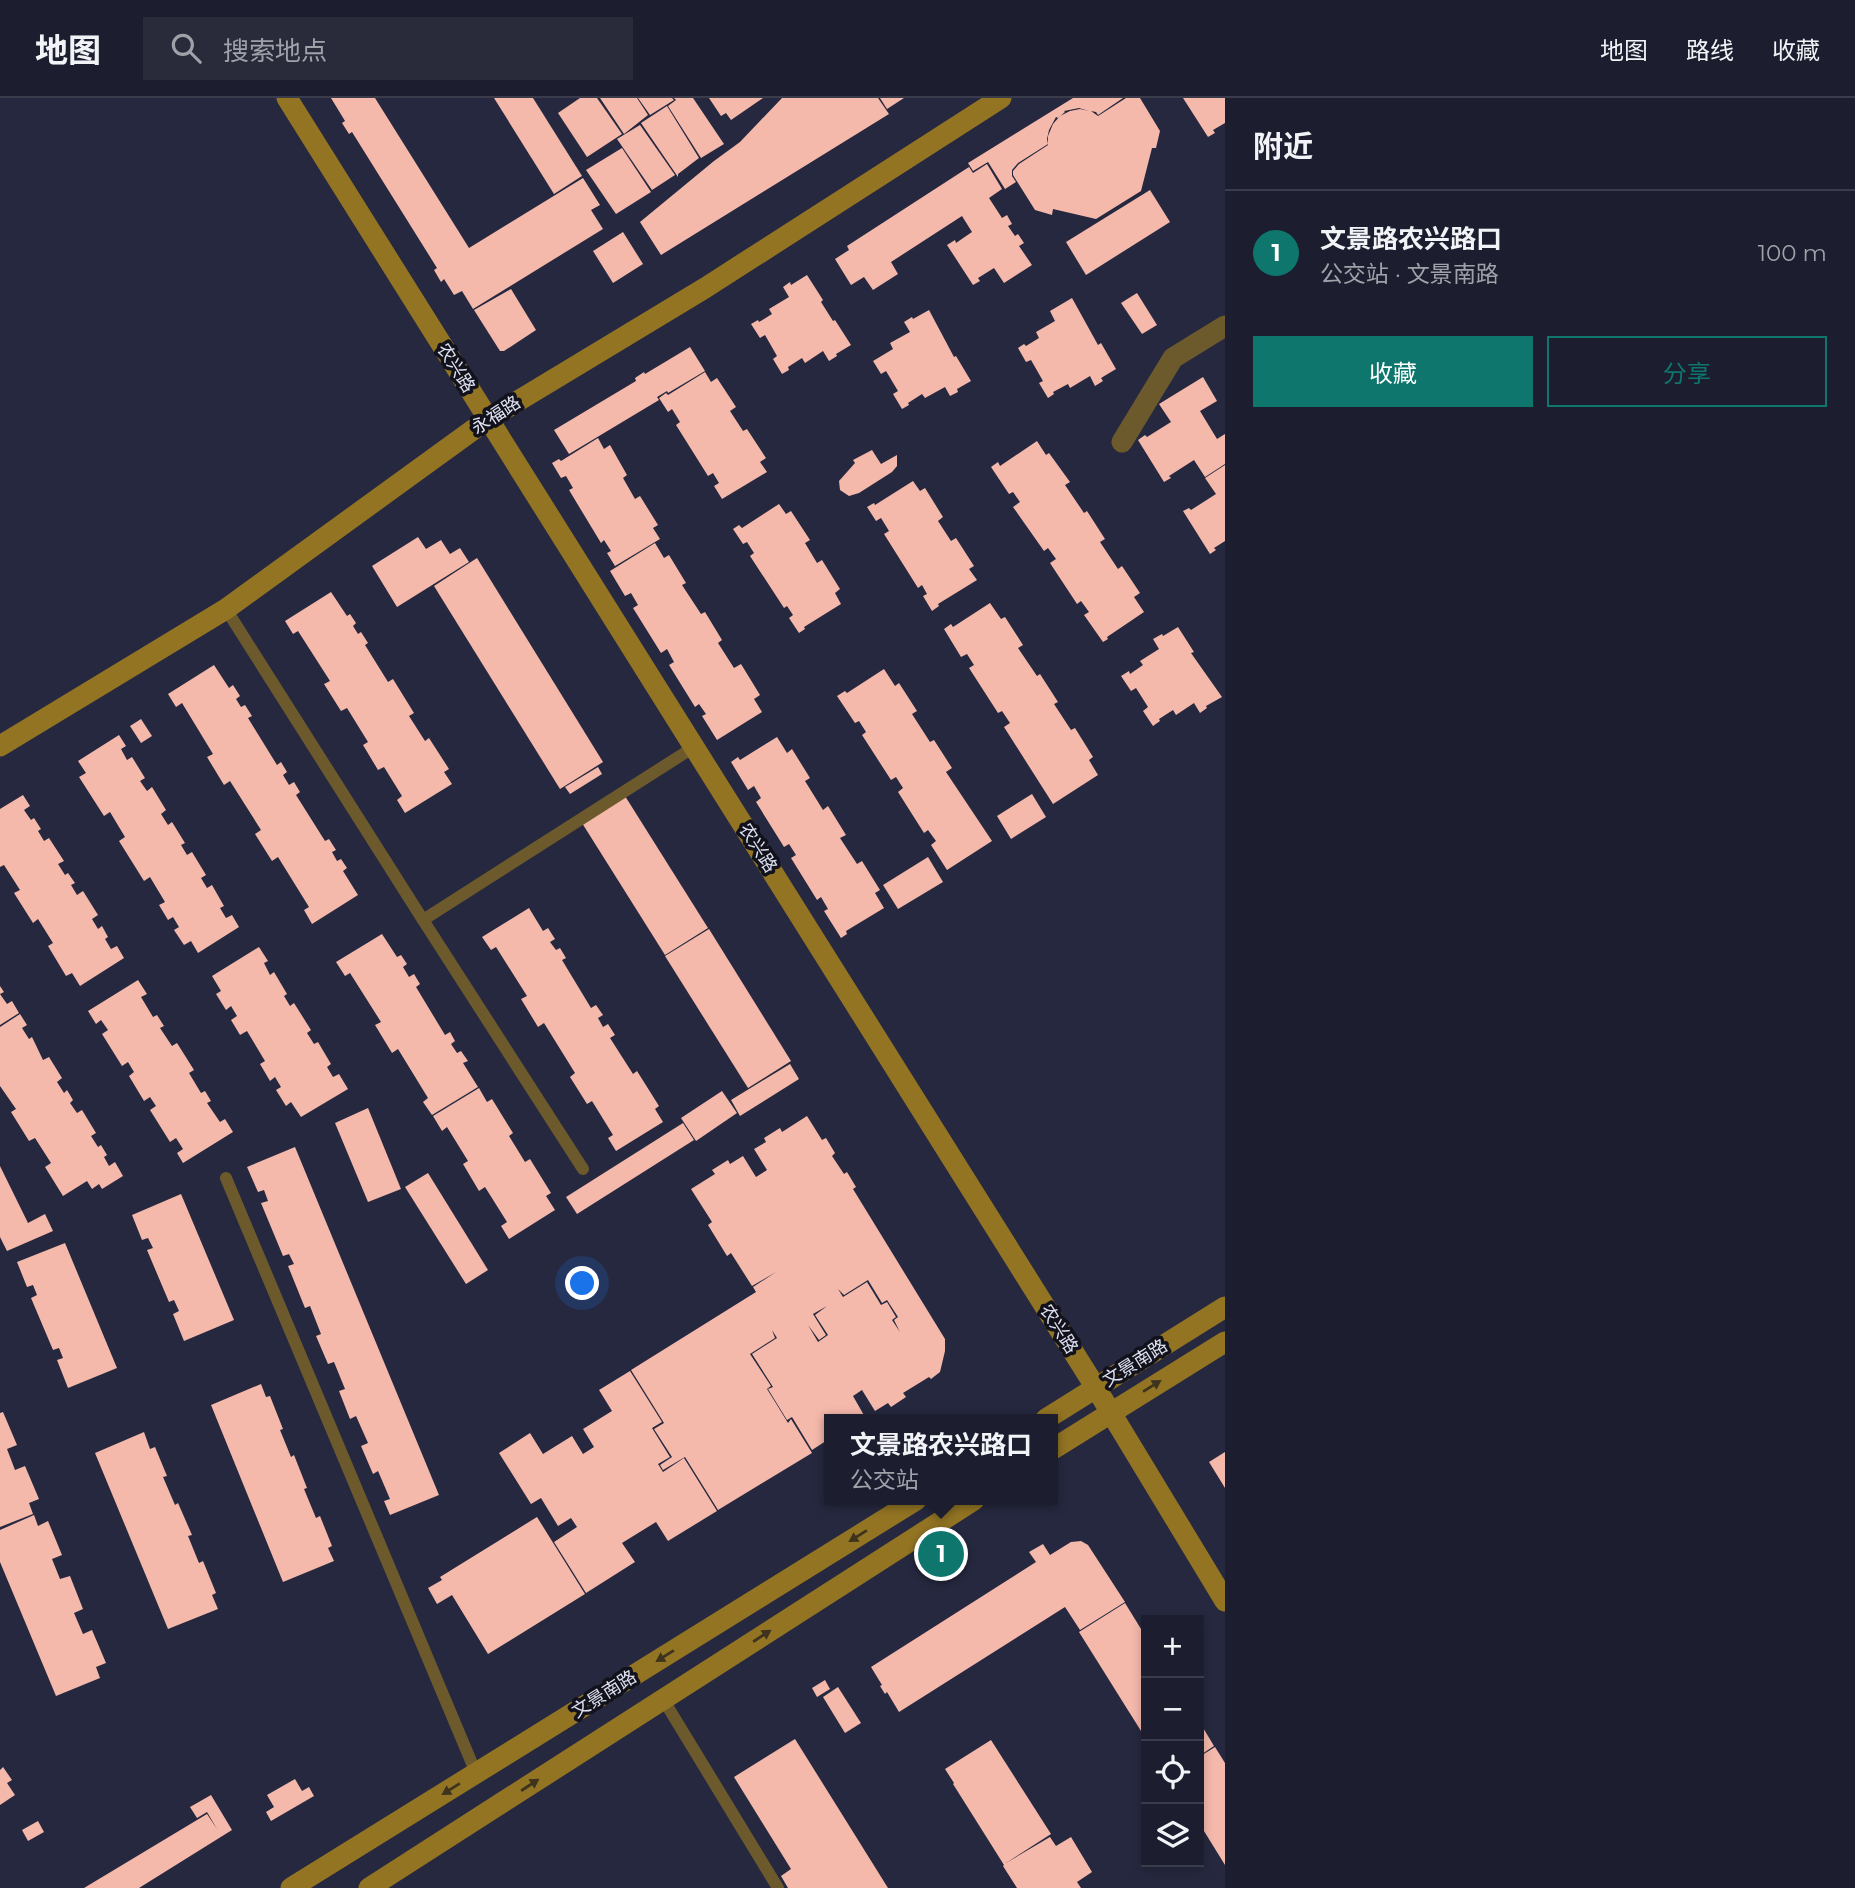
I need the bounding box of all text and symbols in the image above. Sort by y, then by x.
search box [143,17,633,80]
icon: search [167,29,205,67]
text: 地图 [35,30,101,70]
text: 搜索地点 [223,35,327,67]
text: 地图 [1600,36,1648,65]
text: 路线 [1686,36,1734,65]
text: 收藏 [1772,36,1820,65]
text: 附近 [1253,128,1313,165]
text: 文景路农兴路口 [1320,223,1502,255]
text: 1 [1271,239,1281,267]
text: 100 m [1758,239,1827,267]
text: 公交站 · 文景南路 [1320,260,1499,288]
button: 收藏 [1253,336,1533,407]
button: 分享 [1547,336,1827,407]
street label: 农兴路 [432,339,480,397]
street label: 永福路 [467,391,525,439]
street label: 农兴路 [734,819,782,877]
your location [565,1266,599,1300]
street label: 农兴路 [1035,1300,1083,1358]
street label: 文景南路 [1099,1335,1171,1391]
one-way arrow [1143,1380,1162,1393]
popup [824,1414,1058,1505]
text: 文景路农兴路口 [850,1429,1032,1461]
text: 公交站 [850,1466,919,1494]
pin: 1 [918,1528,964,1580]
one-way arrow [849,1529,868,1542]
map controls [1141,1615,1204,1867]
button: + [1141,1615,1204,1678]
one-way arrow [753,1629,772,1642]
one-way arrow [655,1649,675,1662]
street label: 文景南路 [568,1666,640,1722]
button: − [1141,1678,1204,1741]
button: locate [1141,1741,1204,1804]
one-way arrow [520,1779,539,1792]
one-way arrow [441,1782,461,1795]
button: layers [1141,1804,1204,1867]

